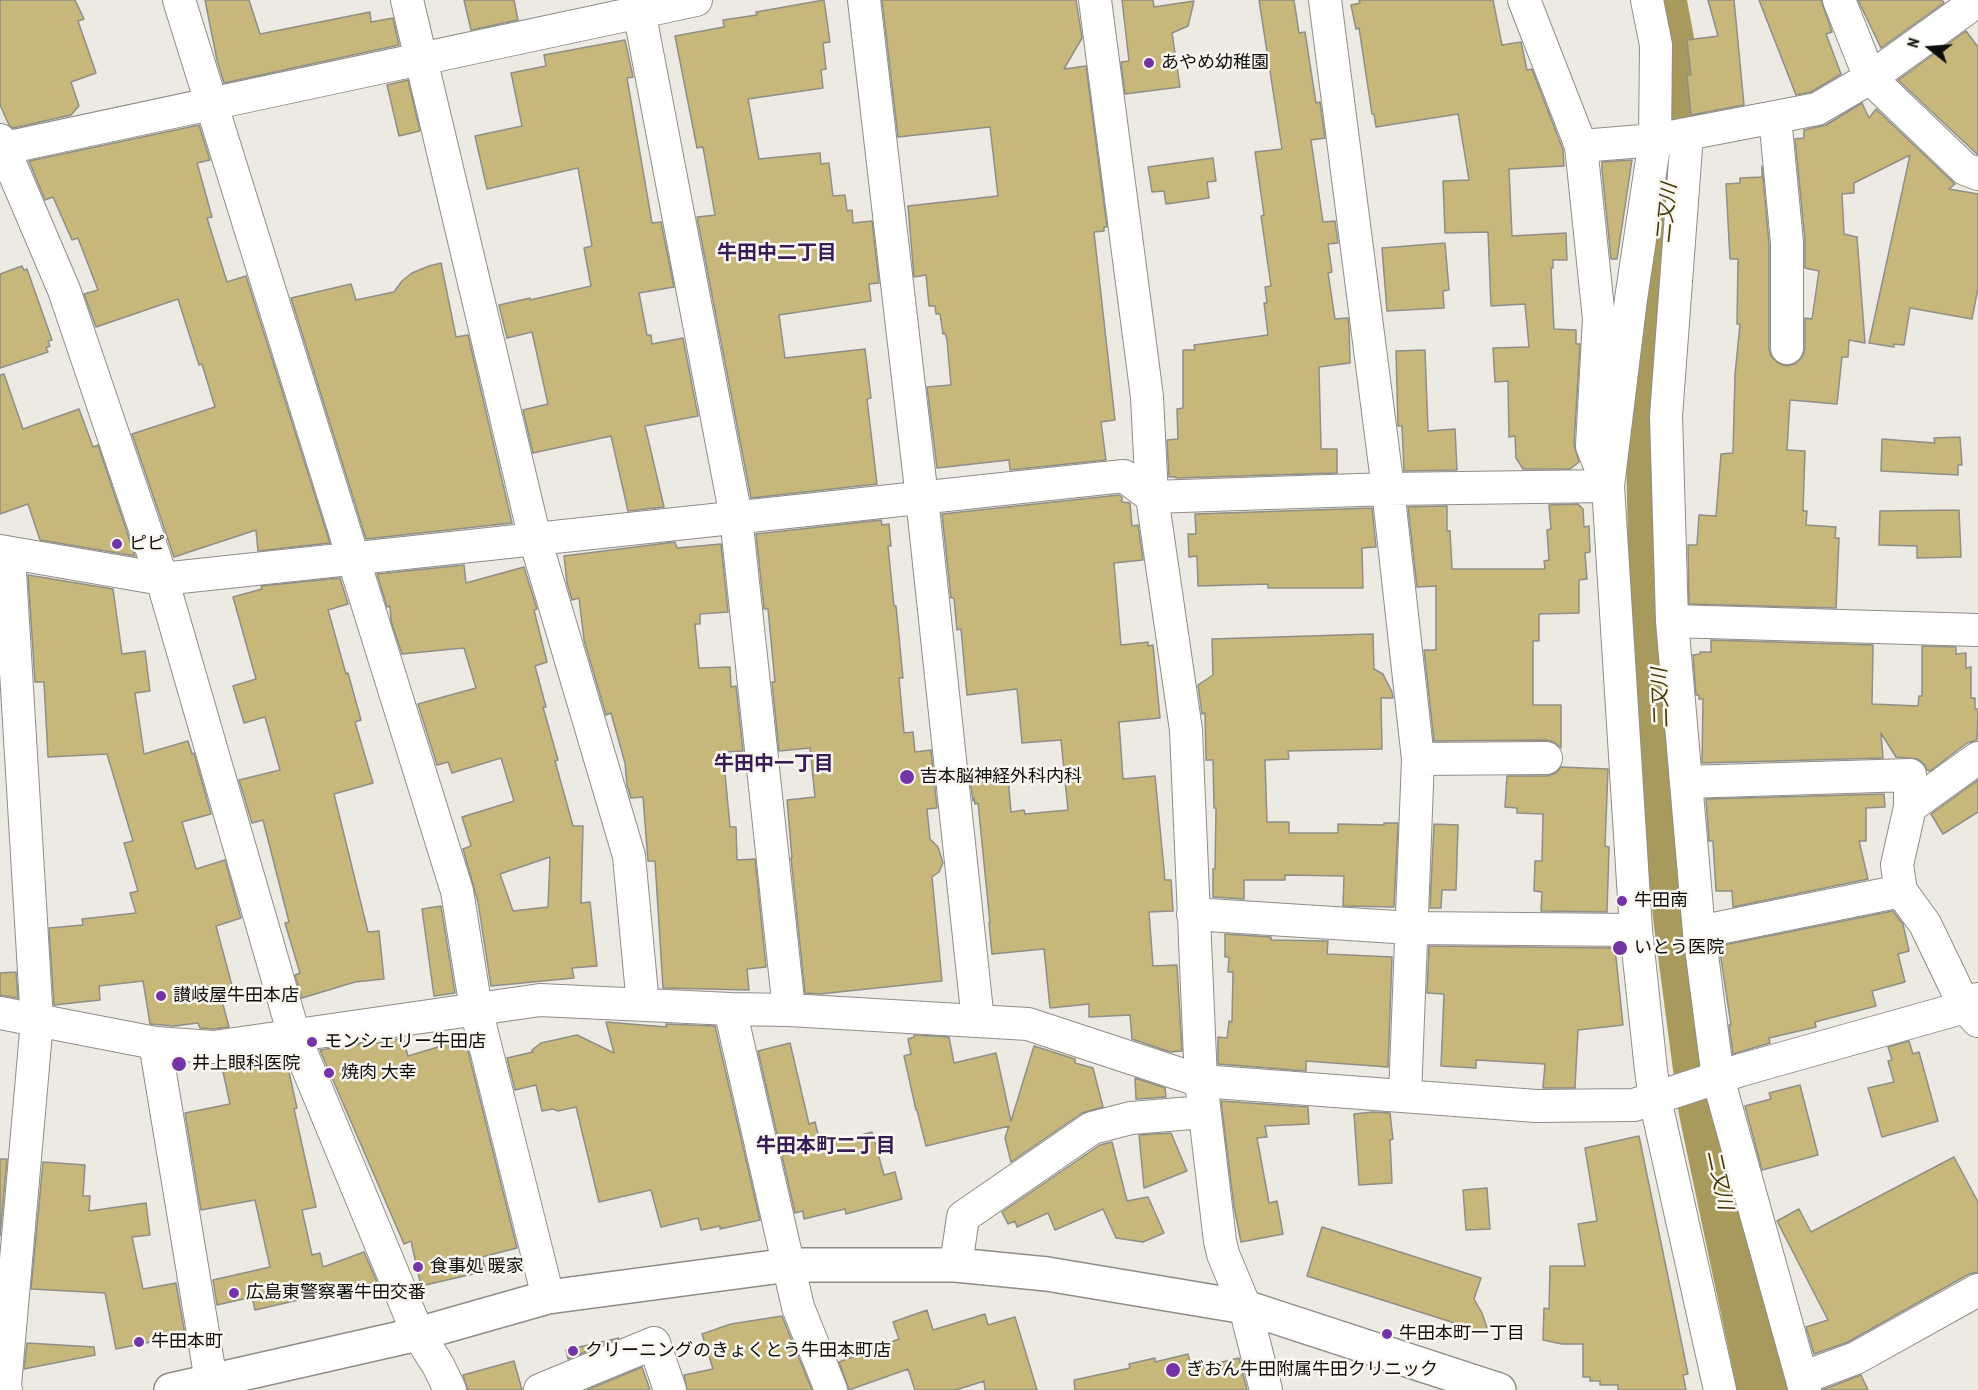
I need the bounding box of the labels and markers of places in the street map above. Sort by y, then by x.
place label: あやめ幼稚園 [1161,52,1269,74]
marker: あやめ幼稚園 [1142,56,1156,70]
place label: ピピ [129,533,165,555]
marker: ピピ [110,537,124,551]
place label: 吉本脳神経外科内科 [920,766,1082,788]
marker: 吉本脳神経外科内科 [898,768,916,786]
place label: 牛田南 [1634,890,1688,912]
marker: 牛田南 [1615,894,1629,908]
place label: いとう医院 [1634,937,1724,959]
marker: いとう医院 [1611,939,1629,957]
place label: 讃岐屋牛田本店 [173,985,299,1007]
marker: 讃岐屋牛田本店 [154,989,168,1003]
place label: モンシェリー牛田店 [324,1031,486,1053]
marker: モンシェリー牛田店 [305,1035,319,1049]
place label: 井上眼科医院 [192,1053,300,1075]
marker: 井上眼科医院 [170,1055,188,1073]
place label: 焼肉 大幸 [341,1062,417,1084]
marker: 焼肉 大幸 [322,1066,336,1080]
place label: 食事処 暖家 [430,1256,524,1278]
marker: 食事処 暖家 [411,1260,425,1274]
place label: 広島東警察署牛田交番 [246,1282,426,1304]
marker: 広島東警察署牛田交番 [227,1286,241,1300]
place label: 牛田本町一丁目 [1399,1323,1525,1345]
marker: 牛田本町一丁目 [1380,1327,1394,1341]
place label: 牛田本町 [151,1331,223,1353]
marker: 牛田本町 [132,1335,146,1349]
place label: クリーニングのきょくとう牛田本町店 [585,1340,891,1362]
marker: クリーニングのきょくとう牛田本町店 [566,1344,580,1358]
place label: ぎおん牛田附属牛田クリニック [1186,1359,1438,1381]
marker: ぎおん牛田附属牛田クリニック [1164,1361,1182,1379]

